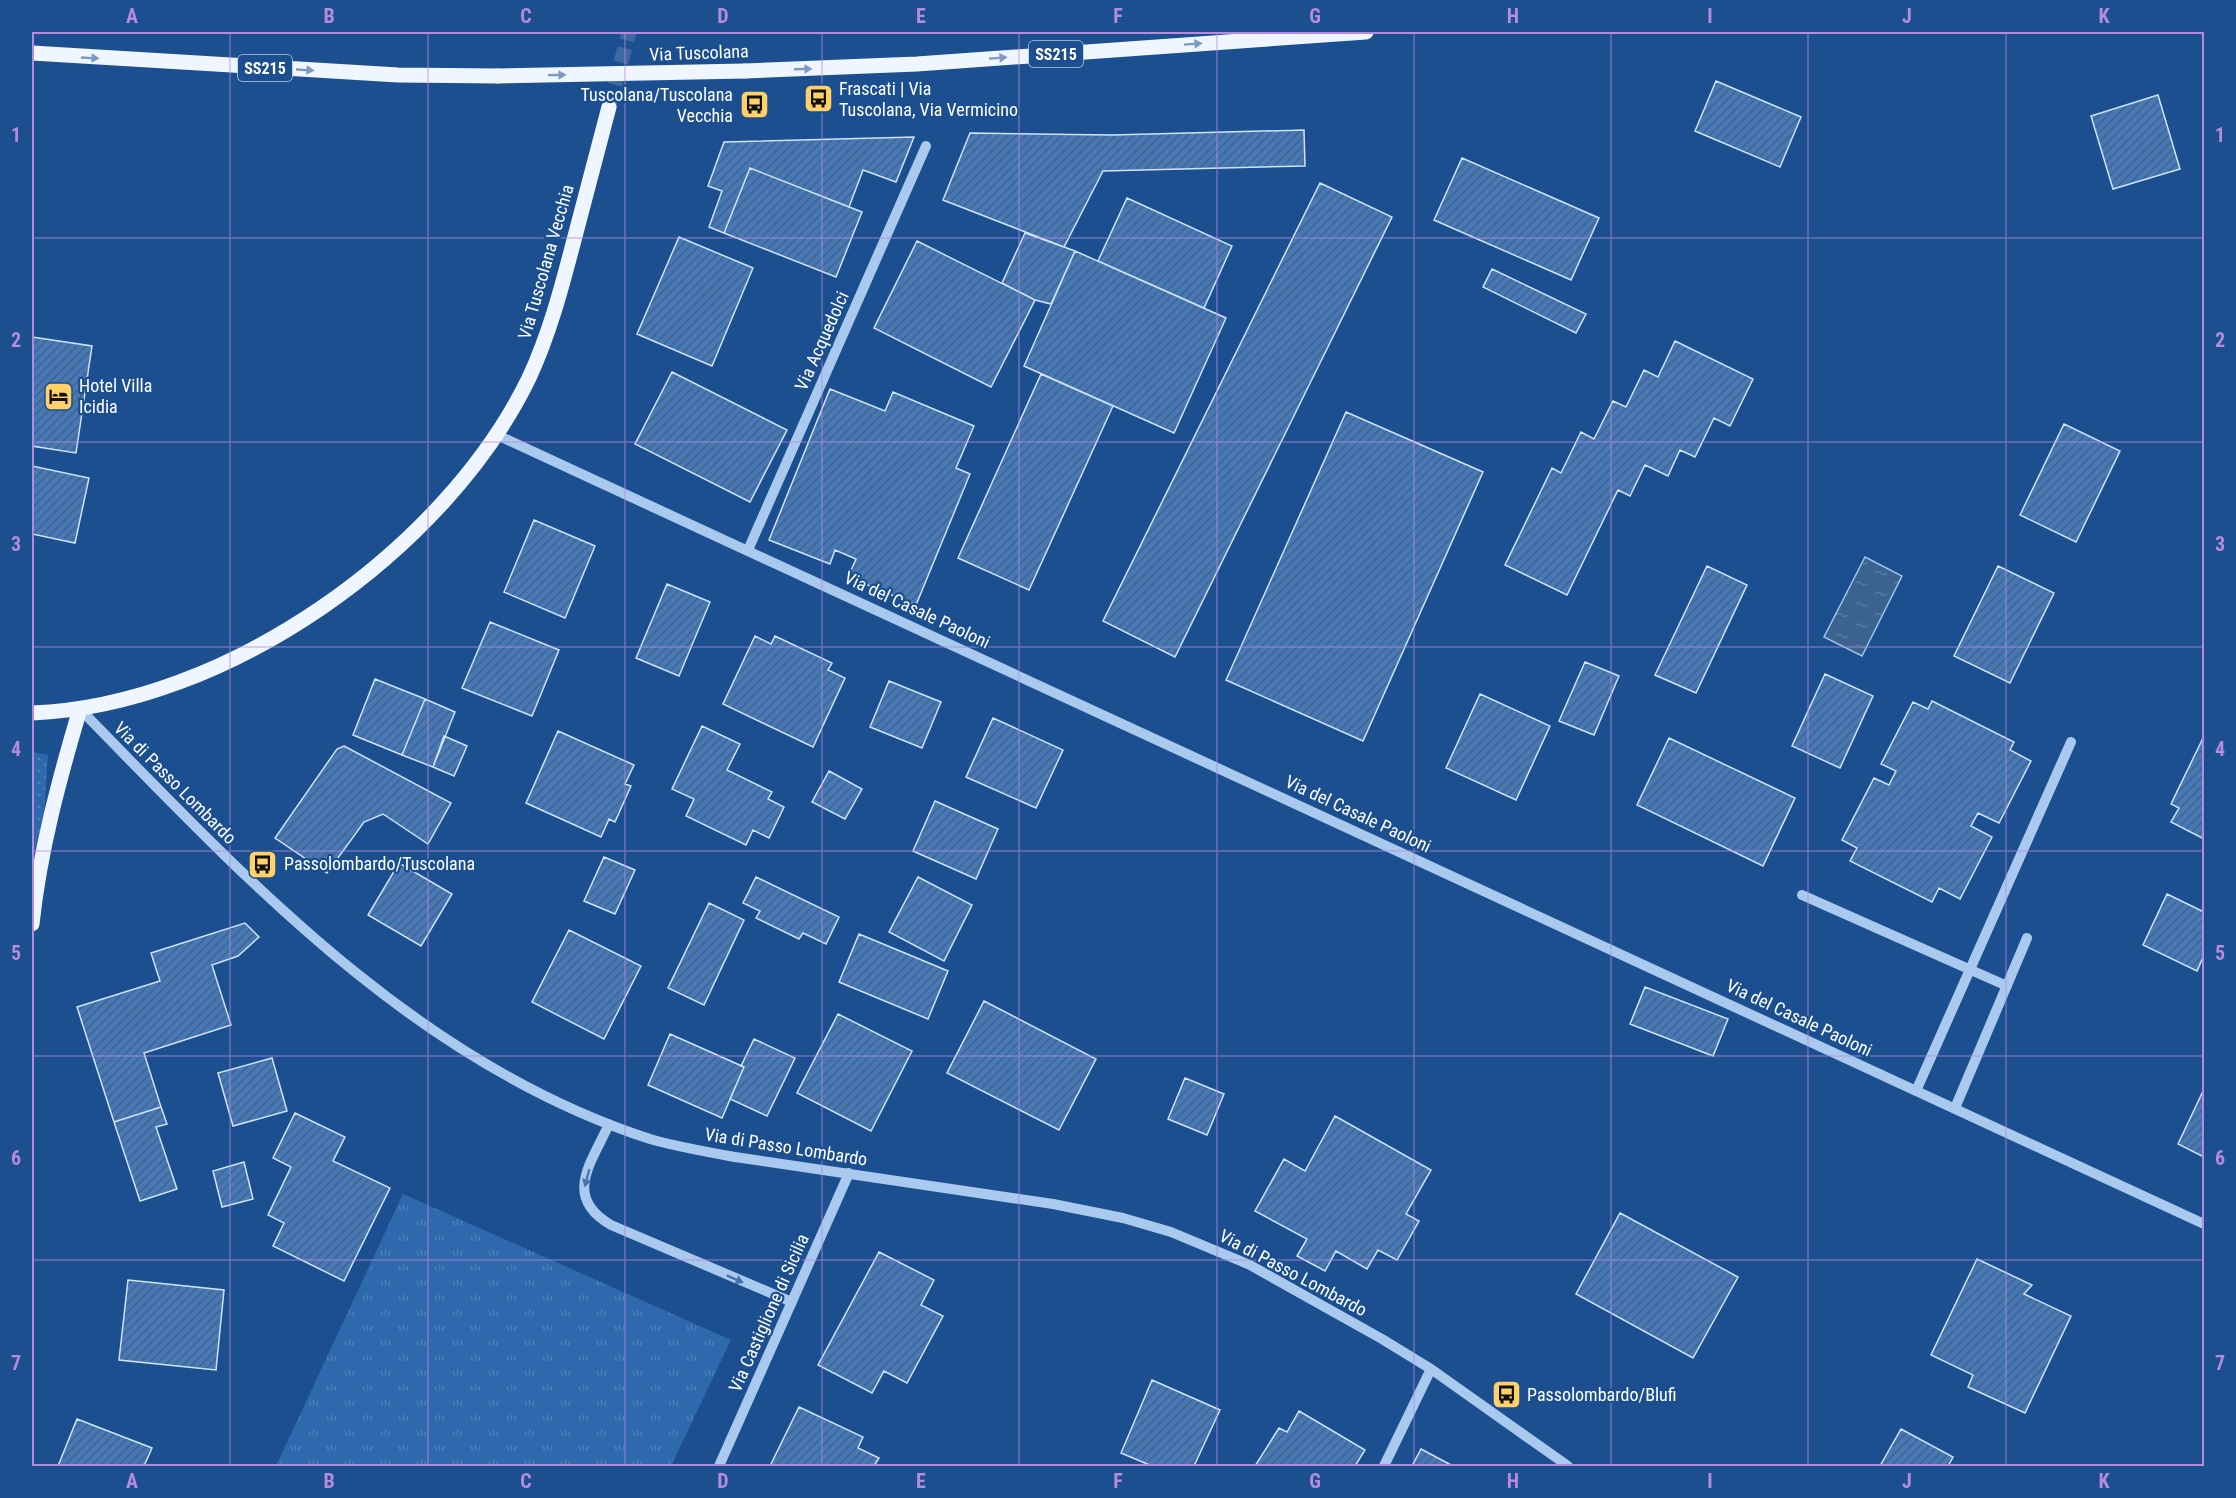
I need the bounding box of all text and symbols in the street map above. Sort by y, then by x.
text: A [126,4,138,28]
text: B [323,4,335,28]
text: C [520,4,532,28]
text: D [717,4,729,28]
text: E [916,4,926,28]
text: F [1113,4,1123,28]
text: G [1309,4,1321,28]
text: H [1507,4,1519,28]
text: I [1707,4,1713,28]
text: J [1902,4,1912,28]
text: K [2098,4,2110,28]
one-way arrow [1183,39,1202,49]
street label: Via Tuscolana [649,40,749,65]
road number: SS215 [1029,41,1083,67]
one-way arrow [80,53,99,63]
one-way arrow [989,54,1008,63]
road number: SS215 [238,55,292,81]
one-way arrow [794,64,813,74]
one-way arrow [296,66,315,75]
one-way arrow [547,70,566,80]
place label: Frascati | Via Tuscolana, Via Vermicino [839,78,1018,120]
bus stop icon: Frascati | Via Tuscolana, Via Vermicino [802,83,834,115]
place label: Tuscolana/Tuscolana Vecchia [581,84,733,126]
bus stop icon: Tuscolana/Tuscolana Vecchia [738,89,770,121]
text: 1 [11,123,21,147]
text: 1 [2215,123,2225,147]
street label: Via Tuscolana Vecchia [513,182,578,342]
street label: Via Acquedolci [790,288,853,394]
text: 2 [11,328,21,352]
text: 2 [2215,328,2225,352]
place label: Hotel Villa Icidia [79,375,152,417]
hotel icon: Hotel Villa Icidia [42,380,74,412]
text: 3 [11,532,21,556]
text: 3 [2215,532,2225,556]
street label: Via del Casale Paoloni [841,567,993,653]
street label: Via di Passo Lombardo [110,717,241,848]
text: 4 [11,737,21,761]
text: 4 [2215,737,2225,761]
street label: Via del Casale Paoloni [1282,771,1434,857]
bus stop icon: Passolombardo/Tuscolana [247,848,279,880]
place label: Passolombardo/Tuscolana [284,853,475,874]
text: 5 [11,941,21,965]
text: 5 [2215,941,2225,965]
street label: Via del Casale Paoloni [1723,975,1875,1061]
street label: Via di Passo Lombardo [703,1123,869,1170]
text: 6 [11,1146,21,1170]
text: 6 [2215,1146,2225,1170]
one-way arrow [581,1169,591,1187]
street label: Via di Passo Lombardo [1216,1225,1371,1320]
street label: Via Castiglione di Sicilia [724,1230,813,1395]
one-way arrow [726,1274,744,1284]
text: 7 [11,1351,21,1375]
text: 7 [2215,1351,2225,1375]
bus stop icon: Passolombardo/Blufi [1490,1379,1522,1411]
place label: Passolombardo/Blufi [1527,1384,1677,1405]
text: A [126,1469,138,1493]
text: B [323,1469,335,1493]
text: C [520,1469,532,1493]
text: D [717,1469,729,1493]
text: E [916,1469,926,1493]
text: F [1113,1469,1123,1493]
text: G [1309,1469,1321,1493]
text: H [1507,1469,1519,1493]
text: I [1707,1469,1713,1493]
text: J [1902,1469,1912,1493]
text: K [2098,1469,2110,1493]

